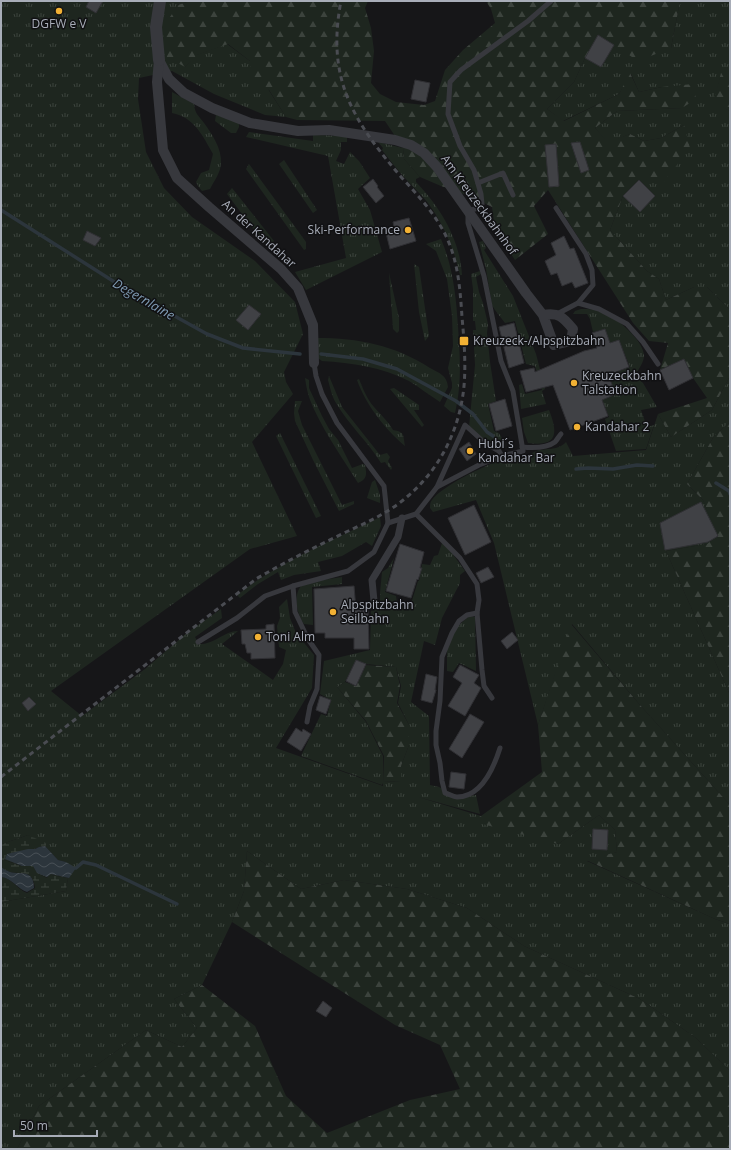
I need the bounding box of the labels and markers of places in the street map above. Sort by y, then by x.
marker: DGFW e V [54,6,64,16]
place label: DGFW e V [32,15,87,32]
place label: Ski-Performance [308,221,400,238]
marker: Ski-Performance [403,225,413,235]
place label: Kreuzeck-/Alpspitzbahn [473,332,605,349]
marker: Kreuzeck-/Alpspitzbahn [458,335,470,347]
place label: Kreuzeckbahn Talstation [582,367,662,398]
marker: Kreuzeckbahn Talstation [569,378,579,388]
place label: Kandahar 2 [585,418,649,435]
marker: Kandahar 2 [572,422,582,432]
place label: Hubi´s Kandahar Bar [478,435,555,466]
marker: Hubi´s Kandahar Bar [465,446,475,456]
place label: Alpspitzbahn Seilbahn [341,596,414,627]
marker: Alpspitzbahn Seilbahn [328,607,338,617]
place label: Toni Alm [266,628,315,645]
marker: Toni Alm [253,632,263,642]

